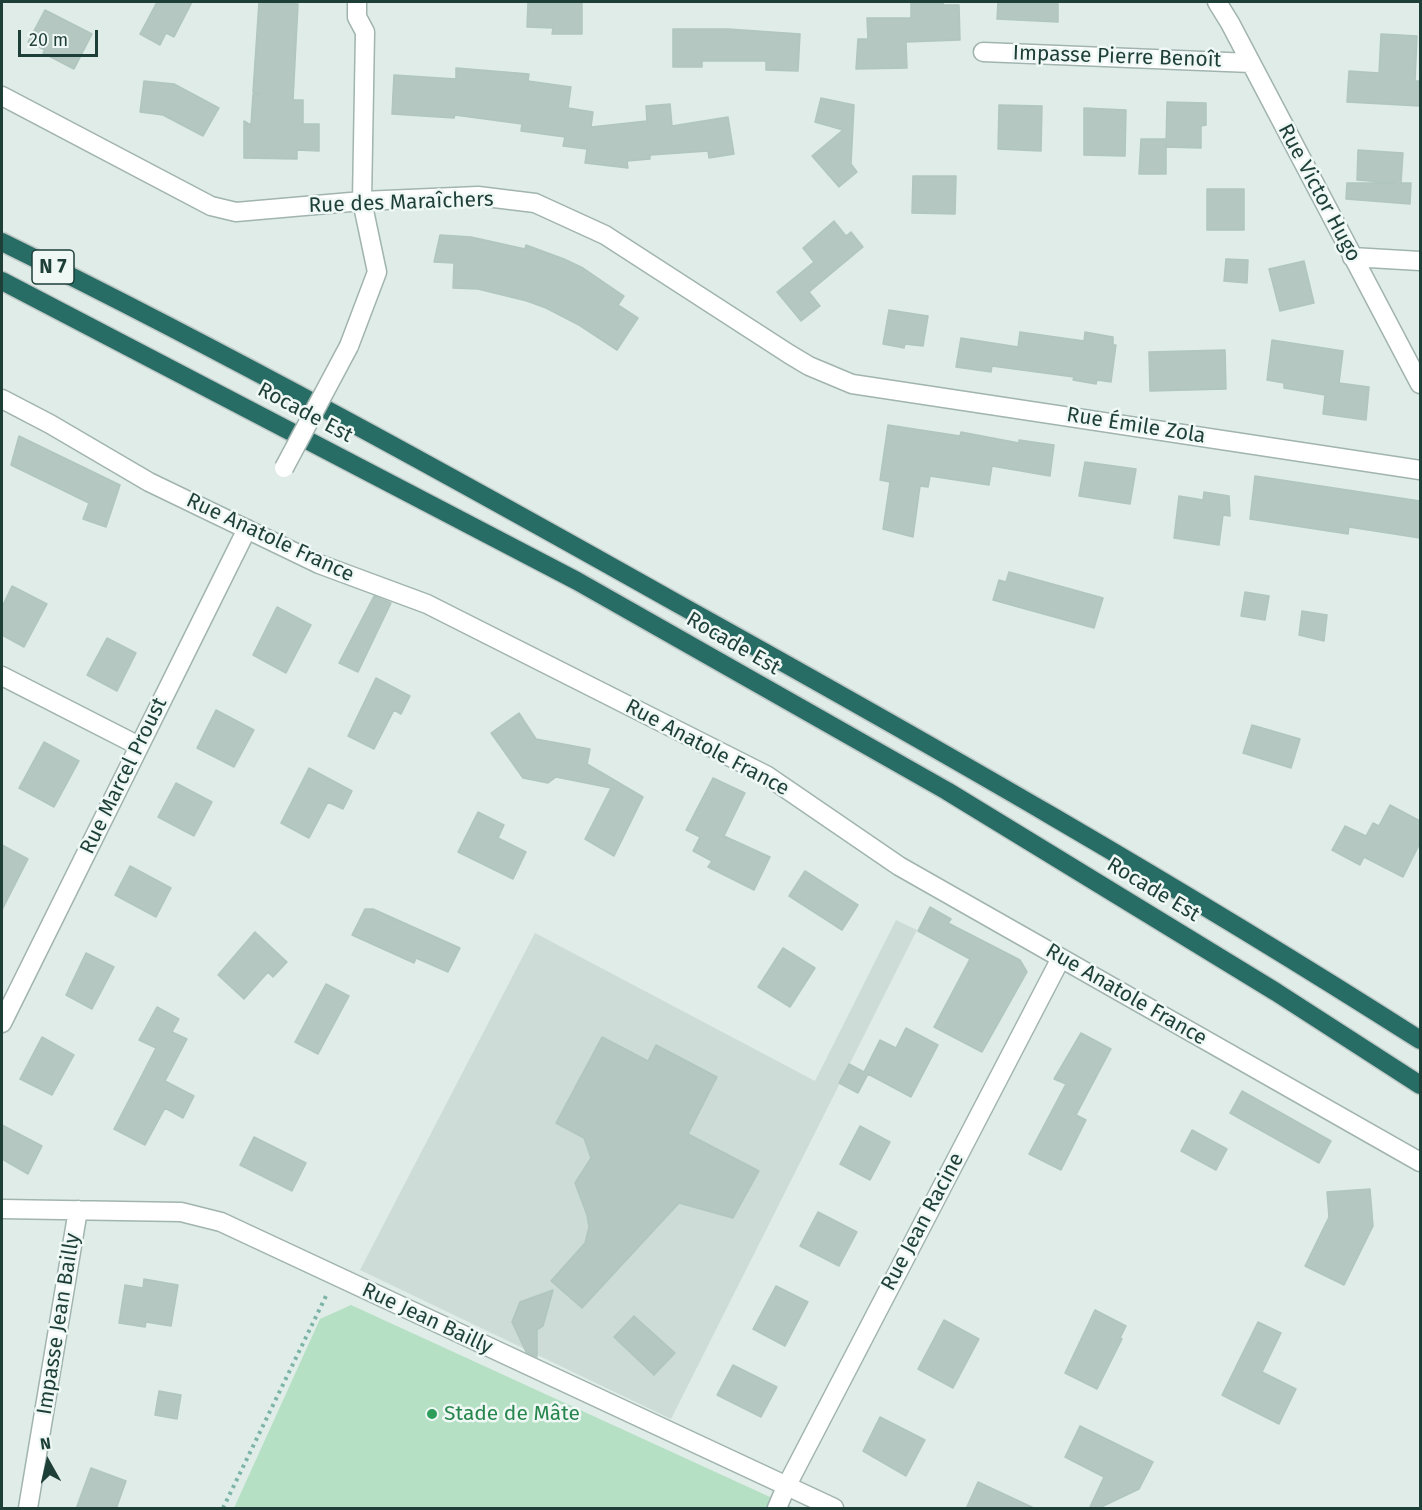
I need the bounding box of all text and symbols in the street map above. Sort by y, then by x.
scale bar [21,18,100,56]
text: 20 m [29,29,68,51]
street label: Impasse Pierre Benoît [1012,41,1222,73]
street label: Rue Victor Hugo [1272,120,1366,266]
street label: Rue des Maraîchers [308,187,494,219]
road number: N 7 [32,250,74,284]
street label: Rocade Est [253,377,357,449]
street label: Rue Émile Zola [1065,403,1207,449]
street label: Rue Anatole France [182,488,358,588]
street label: Rocade Est [682,607,784,681]
street label: Rue Marcel Proust [75,694,173,858]
street label: Rue Anatole France [621,694,793,802]
street label: Rocade Est [1102,852,1204,928]
street label: Rue Anatole France [1041,939,1211,1051]
street label: Rue Jean Racine [876,1149,970,1295]
street label: Impasse Jean Bailly [32,1231,86,1417]
street label: Rue Jean Bailly [358,1278,496,1360]
place label: Stade de Mâte [444,1401,580,1427]
marker: Stade de Mâte [425,1407,439,1421]
north arrow [18,1432,78,1492]
text: N [39,1434,52,1454]

